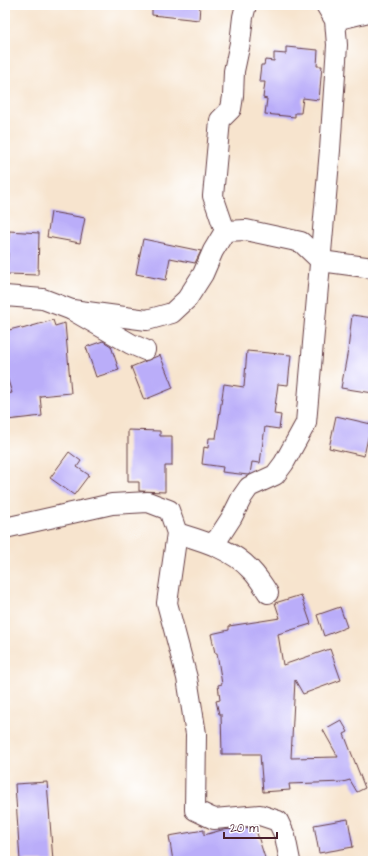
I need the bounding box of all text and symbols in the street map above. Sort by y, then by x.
scale bar [224,814,277,840]
text: 20 m [230,820,259,837]

